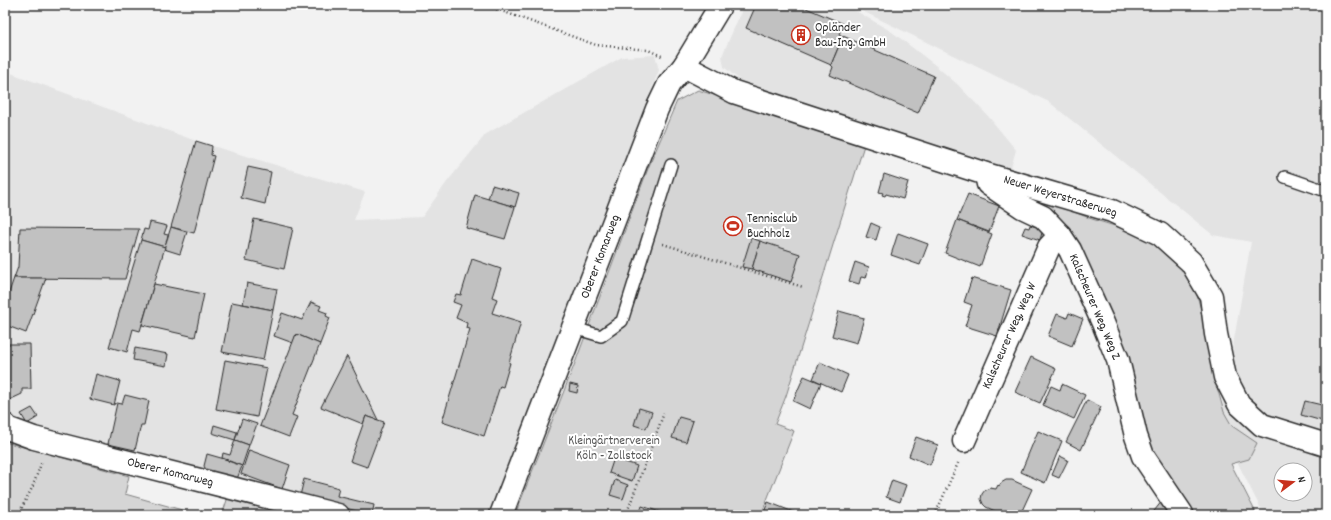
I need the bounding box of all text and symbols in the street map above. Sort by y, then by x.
place label: Opländer Bau-Ing. GmbH [815,19,886,53]
building icon: Opländer Bau-Ing. GmbH [790,24,812,46]
street label: Neuer Weyerstraßerweg [1001,171,1119,223]
place label: Tennisclub Buchholz [747,210,798,244]
street label: Oberer Komarweg [576,212,626,302]
sports icon: Tennisclub Buchholz [722,215,744,237]
street label: Kalscheurer Weg, Weg Z [1063,251,1125,363]
street label: Kalscheurer Weg, Weg W [978,279,1042,392]
park label: Kleingärtnerverein Köln - Zollstock [568,432,660,466]
street label: Oberer Komarweg [125,453,216,493]
north arrow [1273,462,1313,502]
text: N [1292,475,1309,485]

